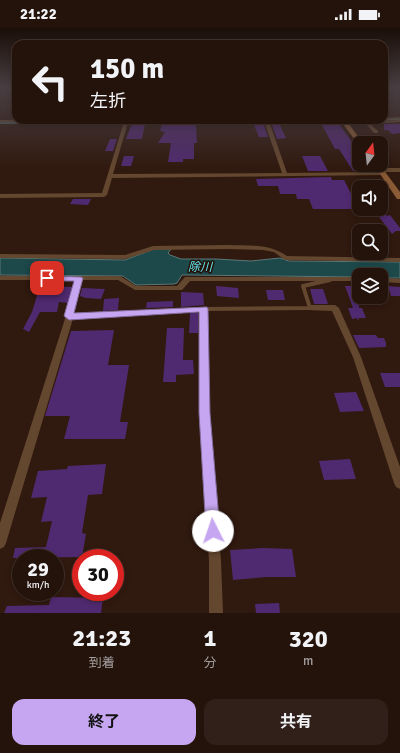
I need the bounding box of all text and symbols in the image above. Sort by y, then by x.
text: 21:22 [20,5,57,23]
text: 150 m [90,52,164,86]
icon: left [24,56,76,108]
text: 左折 [90,90,126,112]
north arrow [352,136,388,172]
map controls [352,136,388,304]
button: sound [352,180,388,216]
button: search [352,224,388,260]
water label: 除川 [188,260,214,275]
pin [30,261,64,295]
icon: arrive [36,267,58,289]
button: layers [352,268,388,304]
position arrow [192,510,234,552]
speed limit sign: 30 [72,549,124,601]
text: 29 [27,557,49,582]
text: km/h [27,579,49,591]
text: 21:23 [72,623,131,653]
text: 1 [204,623,216,653]
text: 320 [289,624,328,654]
text: m [303,653,313,669]
text: 到着 [89,655,115,671]
text: 分 [203,655,217,671]
button: 終了 [12,699,196,745]
button: 共有 [204,699,388,745]

